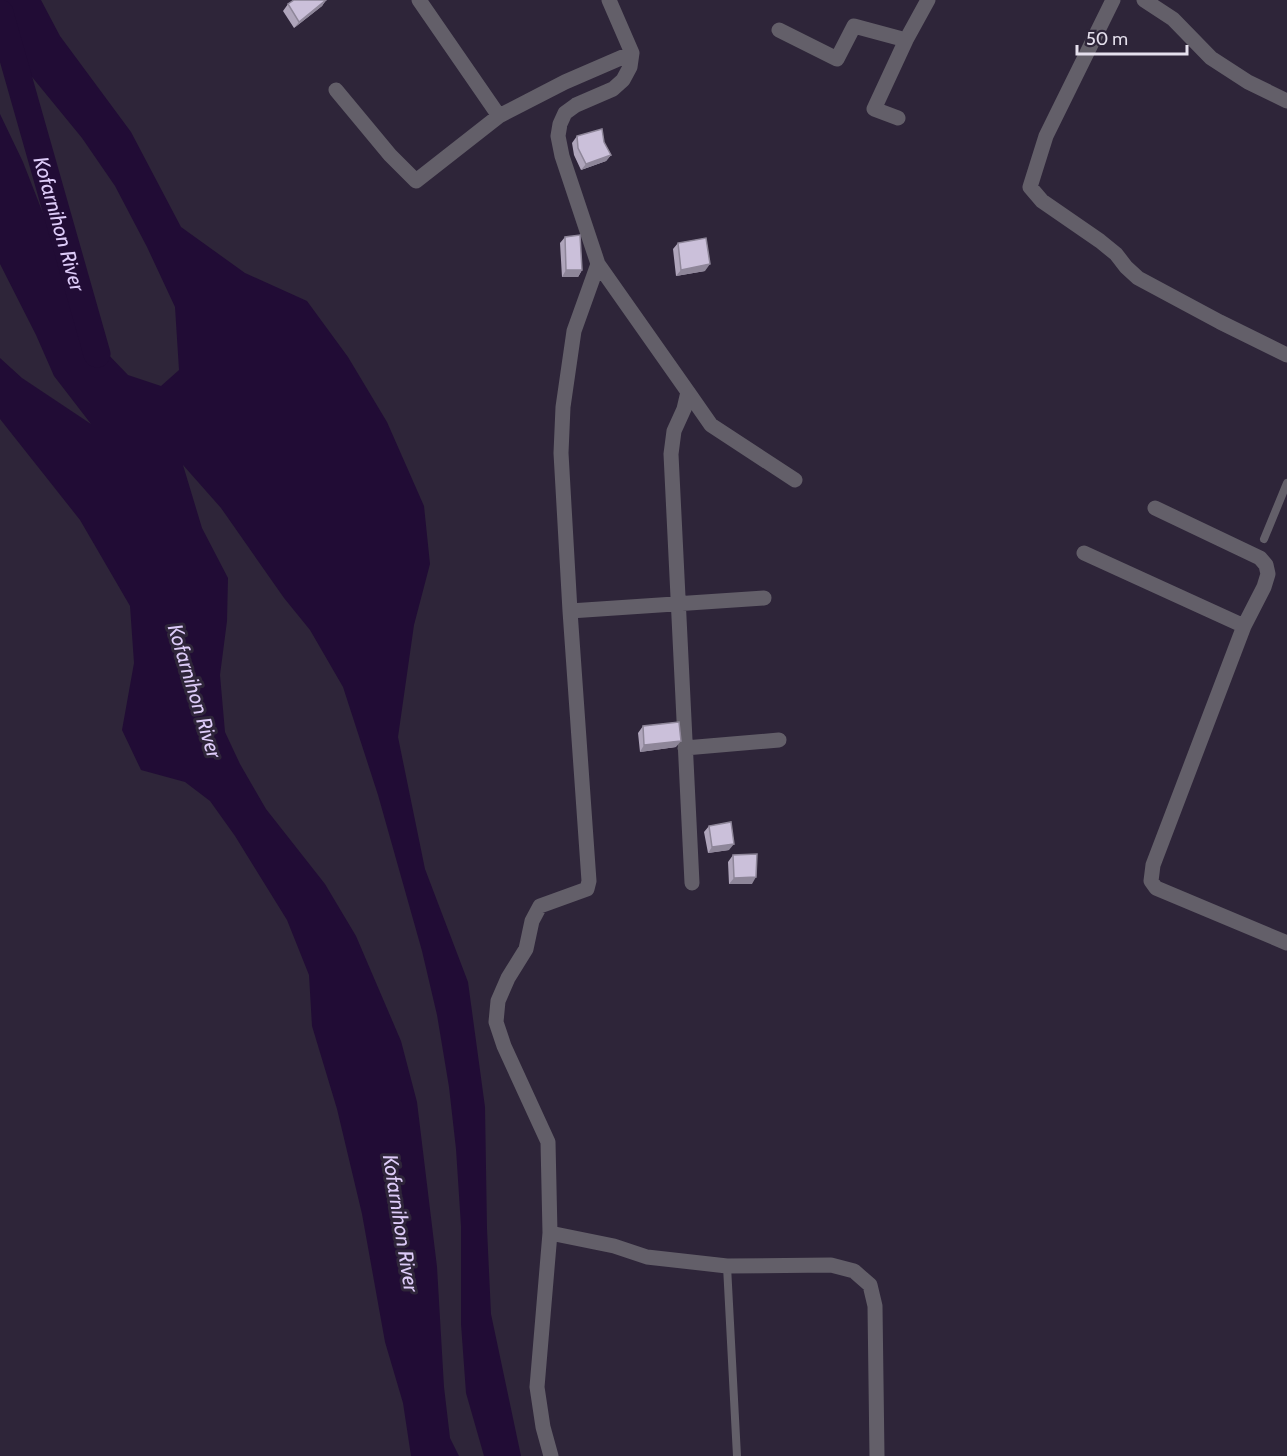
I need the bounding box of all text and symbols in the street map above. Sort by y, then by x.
scale bar [1077,18,1186,56]
text: 50 m [1086,28,1128,50]
water label: Kofarnihon River [29,153,91,295]
water label: Kofarnihon River [163,621,228,762]
water label: Kofarnihon River [378,1153,424,1295]

